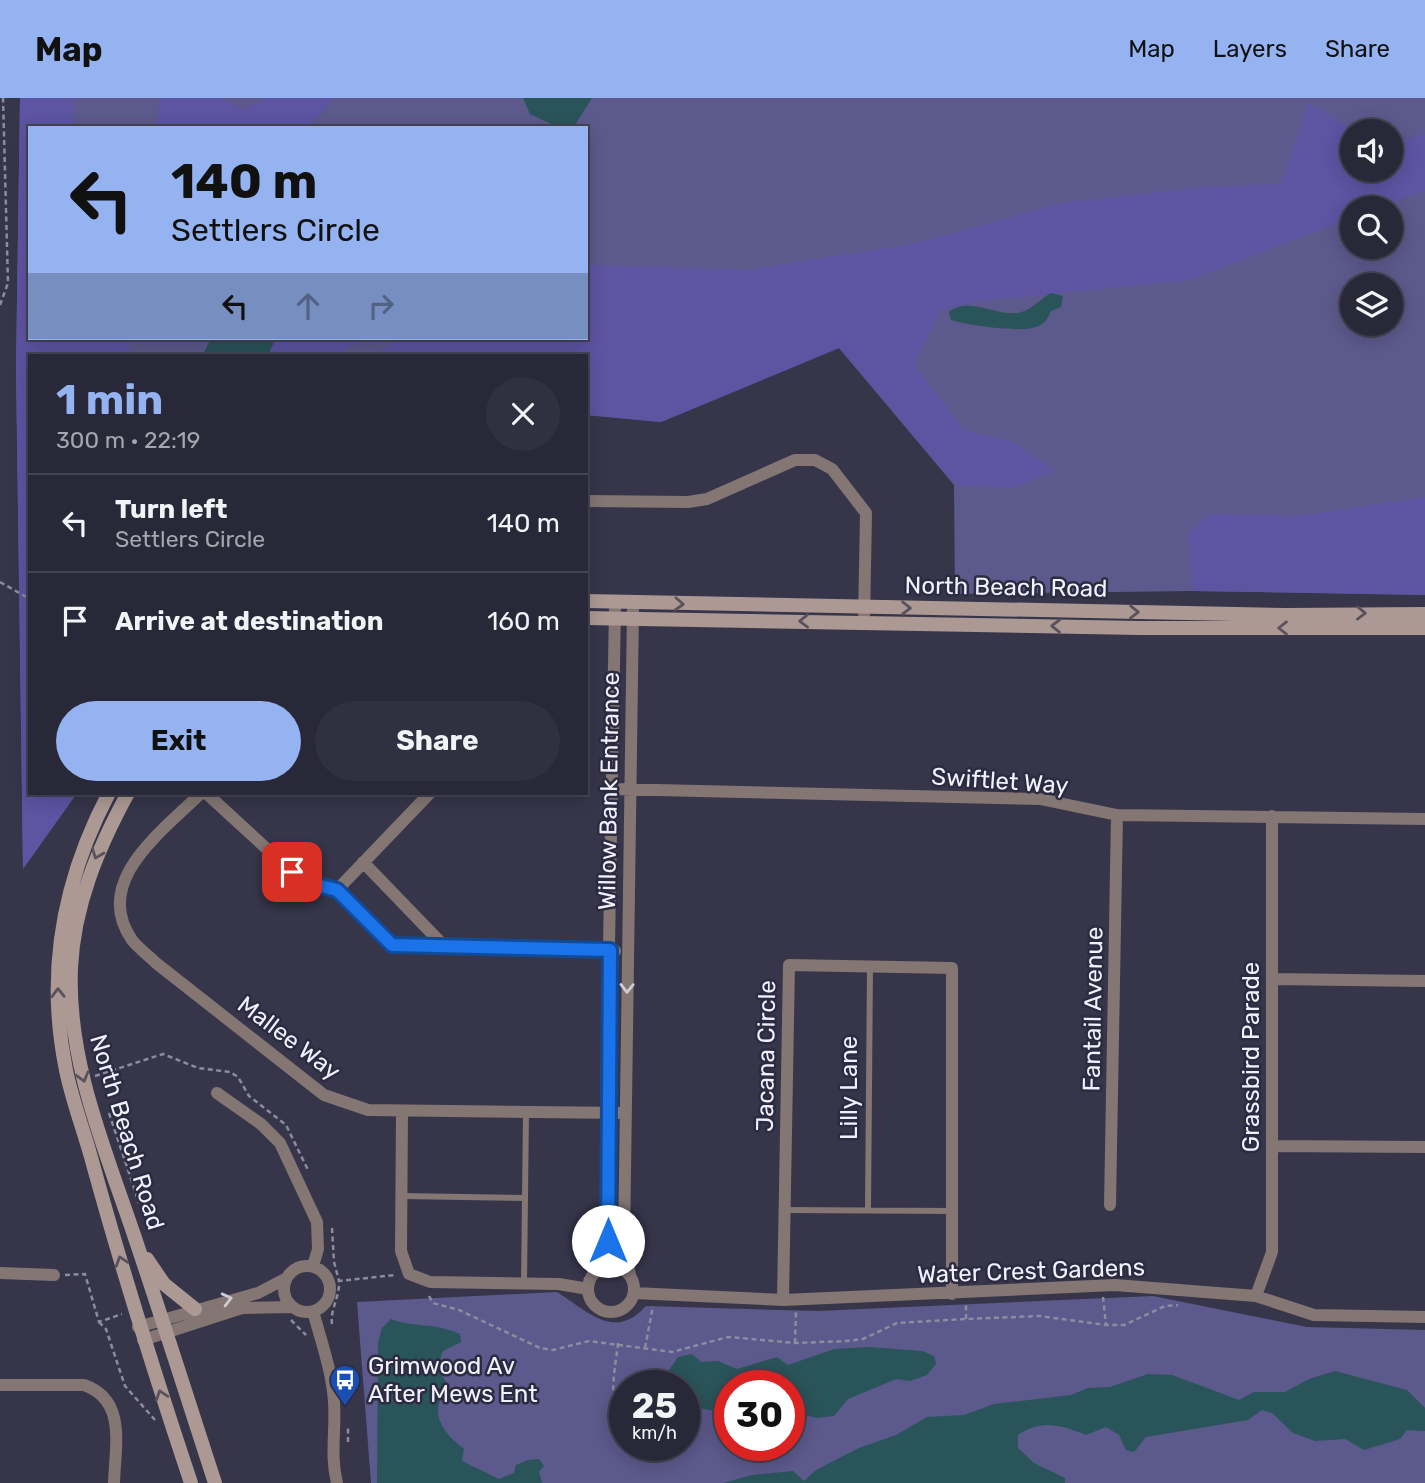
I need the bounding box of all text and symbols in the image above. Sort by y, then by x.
text: Map [35,30,103,69]
text: Map [1128,35,1175,63]
text: Layers [1213,35,1287,63]
text: Share [1325,35,1390,63]
map controls [1340,119,1403,336]
button: sound [1340,119,1403,182]
text: 140 m [171,152,317,210]
icon: left [56,154,147,245]
button: search [1340,196,1403,259]
text: Settlers Circle [171,211,380,249]
button: layers [1340,273,1403,336]
icon: left [216,287,254,325]
icon: ahead [289,287,327,325]
icon: right [362,287,400,325]
text: 1 min [56,375,163,425]
button: close [486,377,560,451]
text: 300 m · 22:19 [56,426,200,454]
text: Turn left [115,494,227,525]
icon: left [56,504,94,542]
text: 140 m [487,508,560,539]
text: Settlers Circle [115,525,265,553]
street label: North Beach Road [904,571,1108,603]
one-way arrow [674,596,685,611]
one-way arrow [901,600,912,615]
icon: arrive [56,602,94,640]
one-way arrow [1129,604,1140,620]
one-way arrow [1356,605,1367,621]
text: Arrive at destination [115,606,383,637]
text: 160 m [487,606,560,637]
one-way arrow [798,613,809,629]
one-way arrow [1050,618,1061,634]
one-way arrow [1278,620,1288,636]
street label: Willow Bank Entrance [593,672,625,910]
button: Exit [56,701,301,781]
button: Share [315,701,560,781]
street label: Swiftlet Way [930,762,1070,800]
pin [262,842,322,902]
one-way arrow [92,847,106,859]
icon: arrive [273,853,311,891]
street label: Fantail Avenue [1078,927,1108,1091]
street label: Grassbird Parade [1237,962,1265,1152]
street label: Jacana Circle [751,980,781,1132]
one-way arrow [619,983,634,994]
one-way arrow [50,987,66,997]
street label: Mallee Way [232,990,346,1086]
street label: North Beach Road [84,1031,170,1233]
street label: Lilly Lane [835,1036,863,1140]
one-way arrow [74,1070,89,1082]
position arrow [571,1204,645,1278]
street label: Water Crest Gardens [917,1253,1145,1289]
one-way arrow [114,1255,129,1267]
one-way arrow [221,1293,233,1308]
place label: Grimwood Av After Mews Ent [368,1352,538,1408]
bus stop icon: Grimwood Av After Mews Ent [328,1363,362,1407]
speed limit sign: 30 [714,1370,805,1461]
text: 25 [632,1385,677,1427]
one-way arrow [155,1390,170,1402]
text: km/h [632,1422,677,1444]

